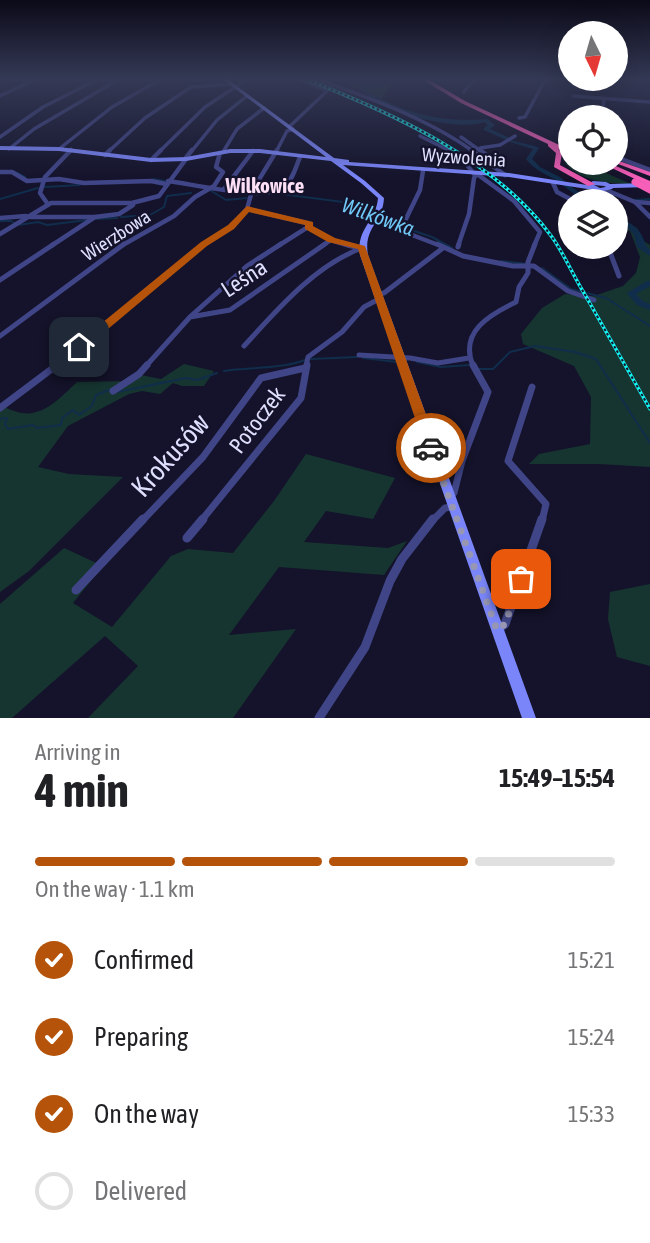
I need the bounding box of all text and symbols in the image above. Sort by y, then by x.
north arrow [558,21,628,91]
map controls [558,21,628,259]
button: locate [558,105,628,175]
street label: Wyzwolenia [421,143,507,171]
district label: Wilkowice [225,173,304,197]
button: layers [558,189,628,259]
water label: Wilkówka [339,192,418,240]
street label: Wierzbowa [78,205,154,265]
street label: Leśna [216,254,272,302]
pin [49,317,109,377]
icon: home [60,328,98,366]
street label: Potoczek [224,382,290,458]
street label: Krokusów [124,407,216,503]
courier [396,413,466,483]
icon: car [412,429,450,467]
pin [491,549,551,609]
icon: bag [502,560,540,598]
text: Arriving in [35,739,121,765]
text: 15:49–15:54 [499,763,615,793]
text: 4 min [35,764,129,817]
text: On the way · 1.1 km [35,876,195,902]
icon: check [35,941,73,979]
text: Confirmed [94,945,194,975]
text: 15:21 [568,947,615,973]
icon: check [35,1018,73,1056]
text: Preparing [94,1022,188,1052]
text: 15:24 [568,1024,615,1050]
icon: check [35,1095,73,1133]
text: On the way [94,1099,199,1129]
text: 15:33 [568,1101,615,1127]
text: Delivered [94,1176,187,1206]

